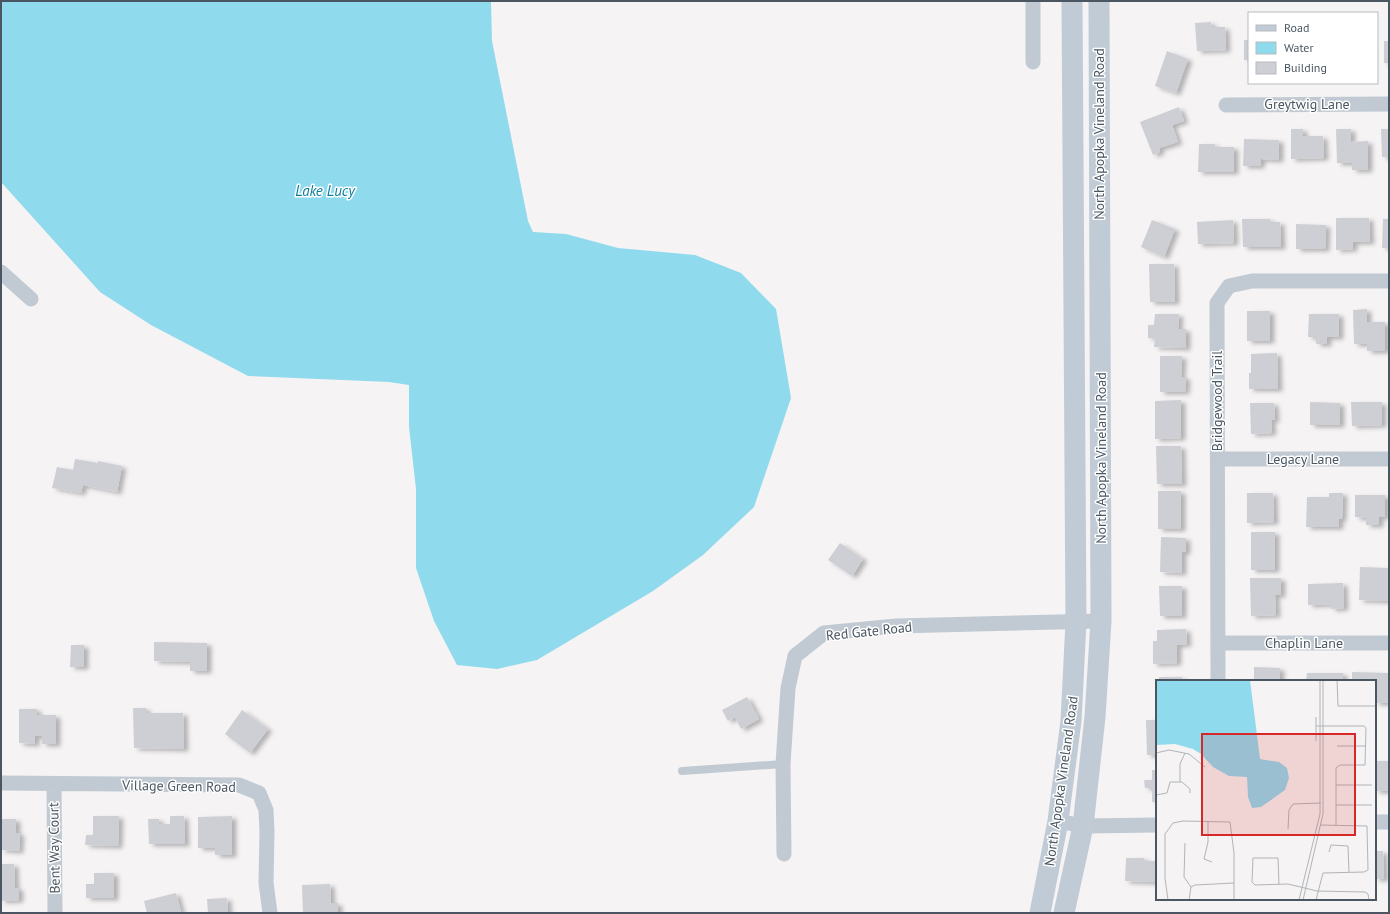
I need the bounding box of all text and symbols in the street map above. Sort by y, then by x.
legend [1248,12,1378,84]
text: Road [1284,20,1309,35]
text: Water [1284,40,1314,55]
street label: North Apopka Vineland Road [1090,48,1108,220]
text: Building [1284,60,1327,75]
street label: Greytwig Lane [1264,95,1350,113]
water label: Lake Lucy [295,181,356,200]
street label: Bridgewood Trail [1208,351,1226,451]
street label: North Apopka Vineland Road [1092,372,1110,544]
street label: Legacy Lane [1267,450,1339,468]
street label: Red Gate Road [825,618,913,644]
street label: Chaplin Lane [1265,634,1343,652]
inset map [1156,680,1376,900]
street label: North Apopka Vineland Road [1040,695,1082,867]
street label: Village Green Road [121,776,236,796]
street label: Bent Way Court [44,802,64,894]

